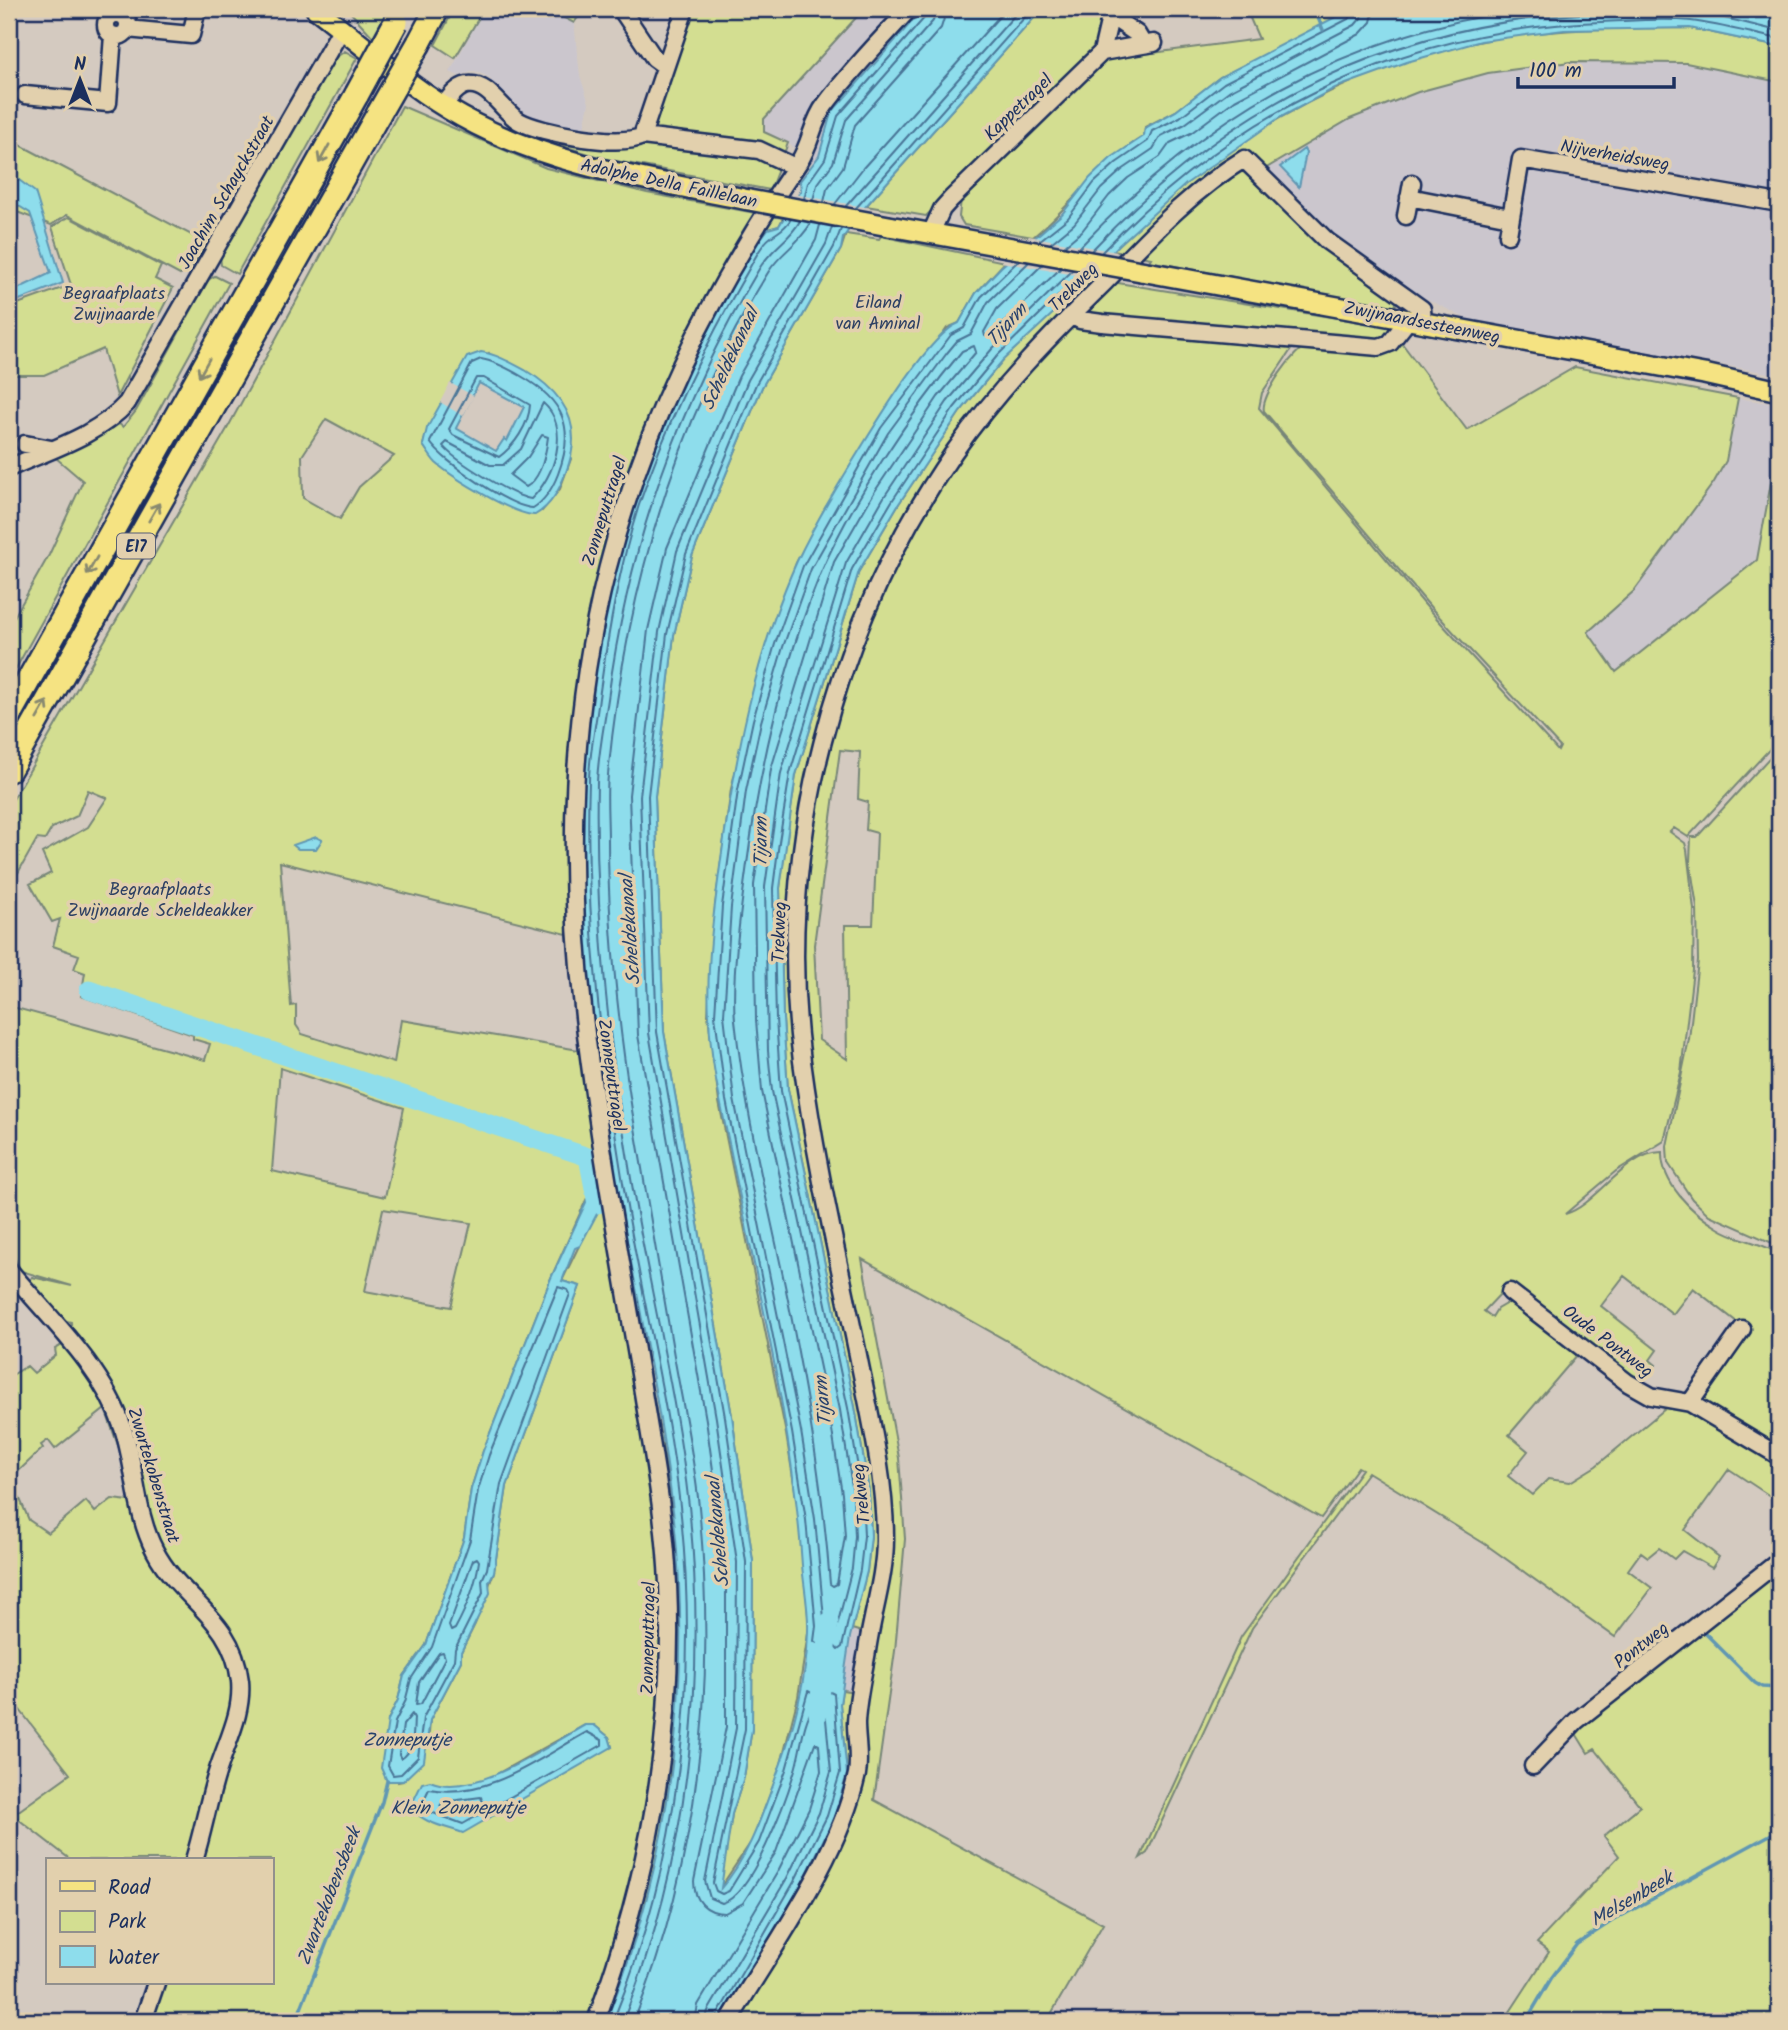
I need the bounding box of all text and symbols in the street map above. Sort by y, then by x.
north arrow [46,46,116,116]
scale bar [1518,46,1674,90]
text: N [74,50,86,80]
text: 100 m [1529,55,1582,88]
street label: Kappetragel [978,67,1061,149]
street label: Joachim Schayckstraat [171,109,284,275]
street label: Nijverheidsweg [1558,133,1671,180]
one-way arrow [317,143,331,163]
street label: Adolphe Della Faillelaan [578,152,760,217]
street label: Trekweg [1042,256,1106,320]
park label: Begraafplaats Zwijnaarde [63,280,165,330]
park label: Eiland van Aminal [836,289,921,339]
street label: Zwijnaardsesteenweg [1341,294,1502,353]
water label: Tijarm [980,295,1037,354]
water label: Scheldekanaal [694,299,769,415]
one-way arrow [197,357,210,378]
street label: Zonneputtragel [575,452,636,570]
one-way arrow [147,503,161,523]
road number: E17 [117,534,155,558]
one-way arrow [85,556,99,576]
one-way arrow [35,701,49,721]
water label: Tijarm [747,815,777,867]
water label: Scheldekanaal [612,870,650,986]
park label: Begraafplaats Zwijnaarde Scheldeakker [67,876,254,926]
street label: Trekweg [765,901,796,963]
street label: Zonneputtragel [588,1017,633,1134]
street label: Oude Pontweg [1556,1298,1659,1386]
water label: Tijarm [806,1373,842,1427]
street label: Zwartekobenstraat [118,1404,187,1548]
street label: Trekweg [845,1462,880,1526]
water label: Scheldekanaal [699,1472,739,1588]
street label: Zonneputtragel [634,1581,665,1695]
street label: Pontweg [1608,1615,1676,1677]
water label: Zonneputje [363,1726,454,1756]
water label: Klein Zonneputje [391,1794,528,1824]
water label: Zwartekobensbeek [290,1820,371,1970]
legend [46,1858,273,1984]
water label: Melsenbeek [1585,1862,1682,1935]
text: Road [108,1872,151,1905]
text: Park [108,1906,146,1939]
text: Water [108,1942,160,1975]

